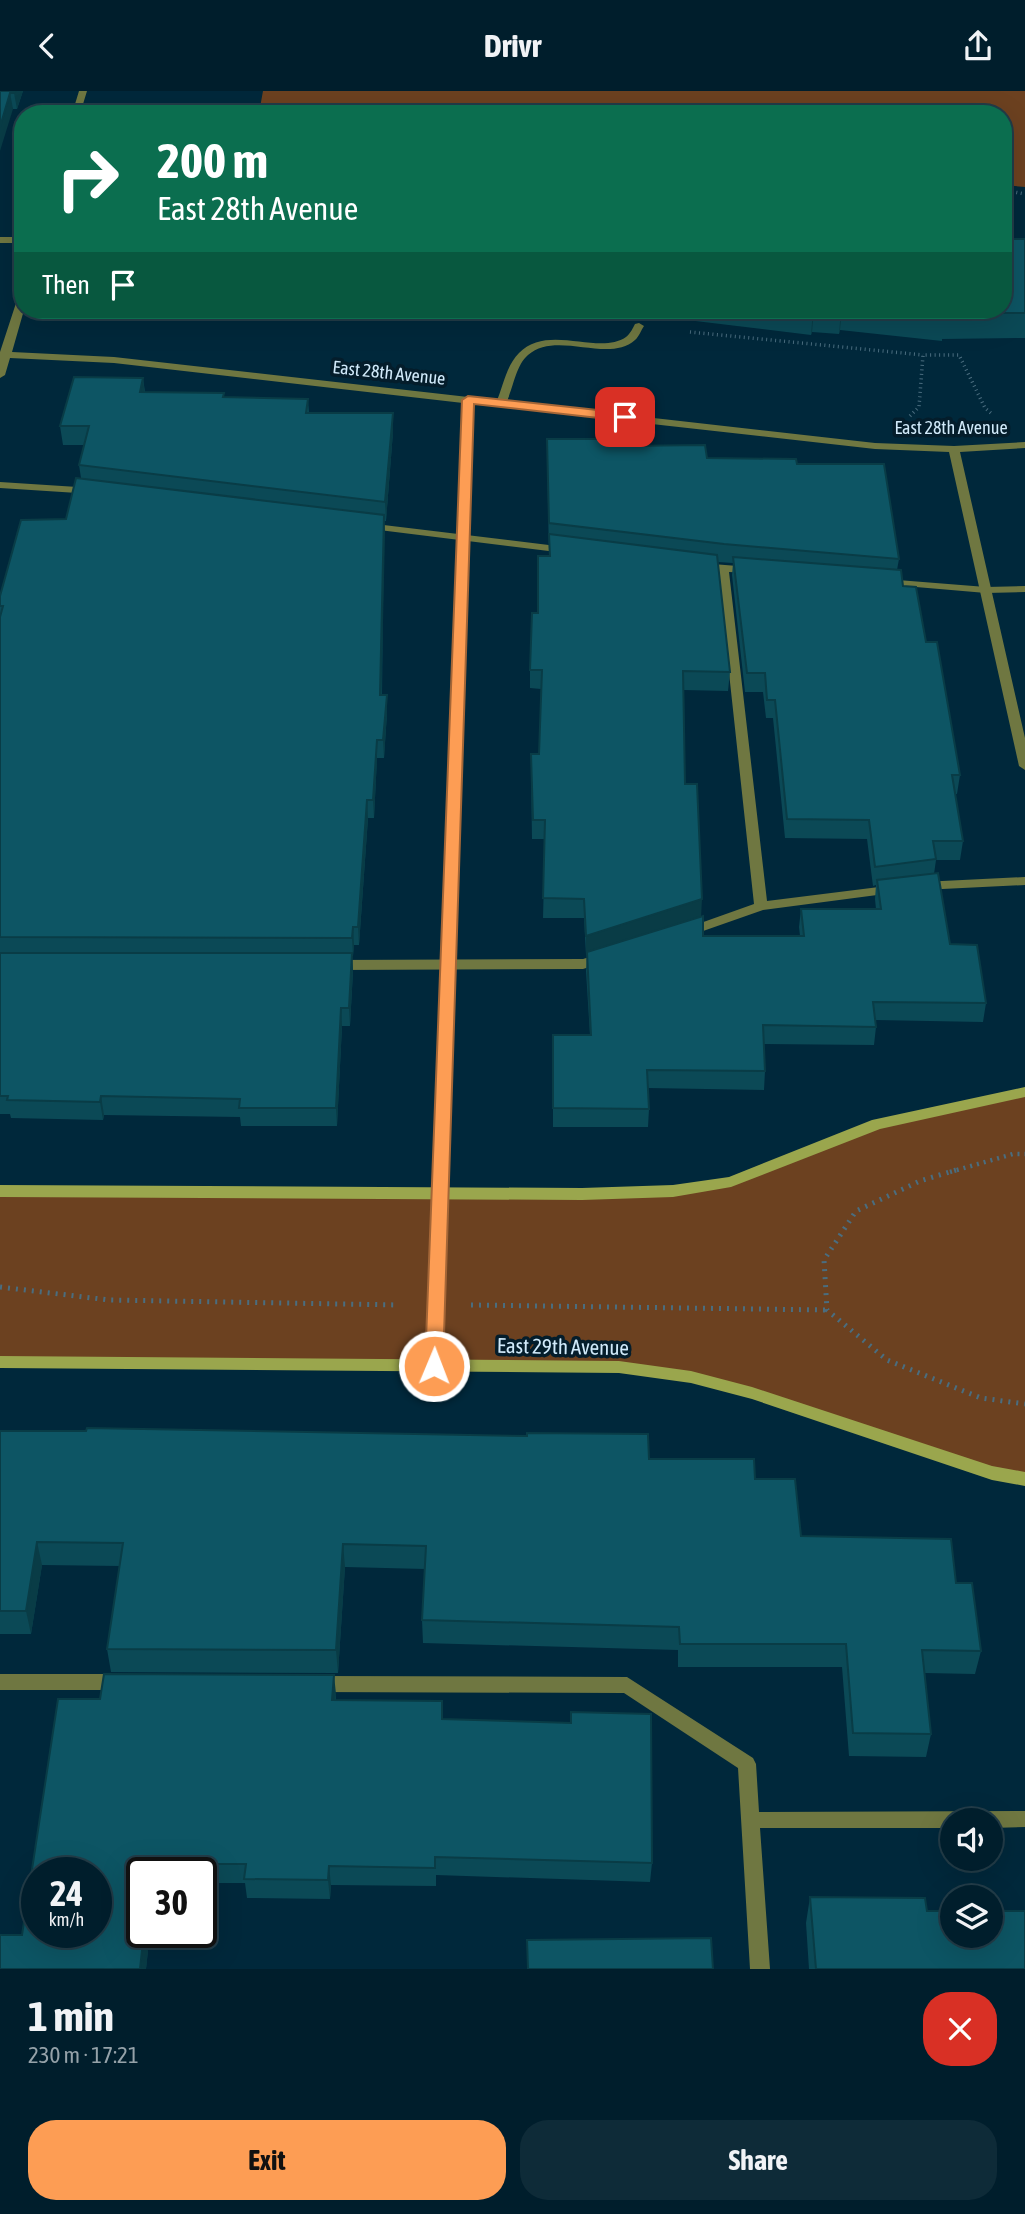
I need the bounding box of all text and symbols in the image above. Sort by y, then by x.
icon: back [28,27,66,65]
text: Drivr [484,27,541,64]
icon: share [959,27,997,65]
text: 200 m [157,132,268,188]
icon: right [42,133,133,224]
text: East 28th Avenue [157,190,358,227]
icon: arrive [104,266,142,304]
text: Then [42,270,90,300]
street label: East 28th Avenue [332,356,446,389]
pin [595,387,655,447]
icon: arrive [606,398,644,436]
street label: East 28th Avenue [894,417,1008,438]
position arrow [397,1329,471,1403]
street label: East 29th Avenue [497,1333,629,1359]
map controls [940,1808,1003,1948]
button: sound [940,1808,1003,1871]
speed limit sign: 30 [126,1857,217,1948]
text: 24 [50,1873,83,1913]
button: layers [940,1885,1003,1948]
text: km/h [49,1909,84,1930]
text: 1 min [28,1992,114,2040]
button: close [923,1992,997,2066]
text: 230 m · 17:21 [28,2042,139,2068]
button: Exit [28,2120,506,2200]
button: Share [520,2120,997,2200]

